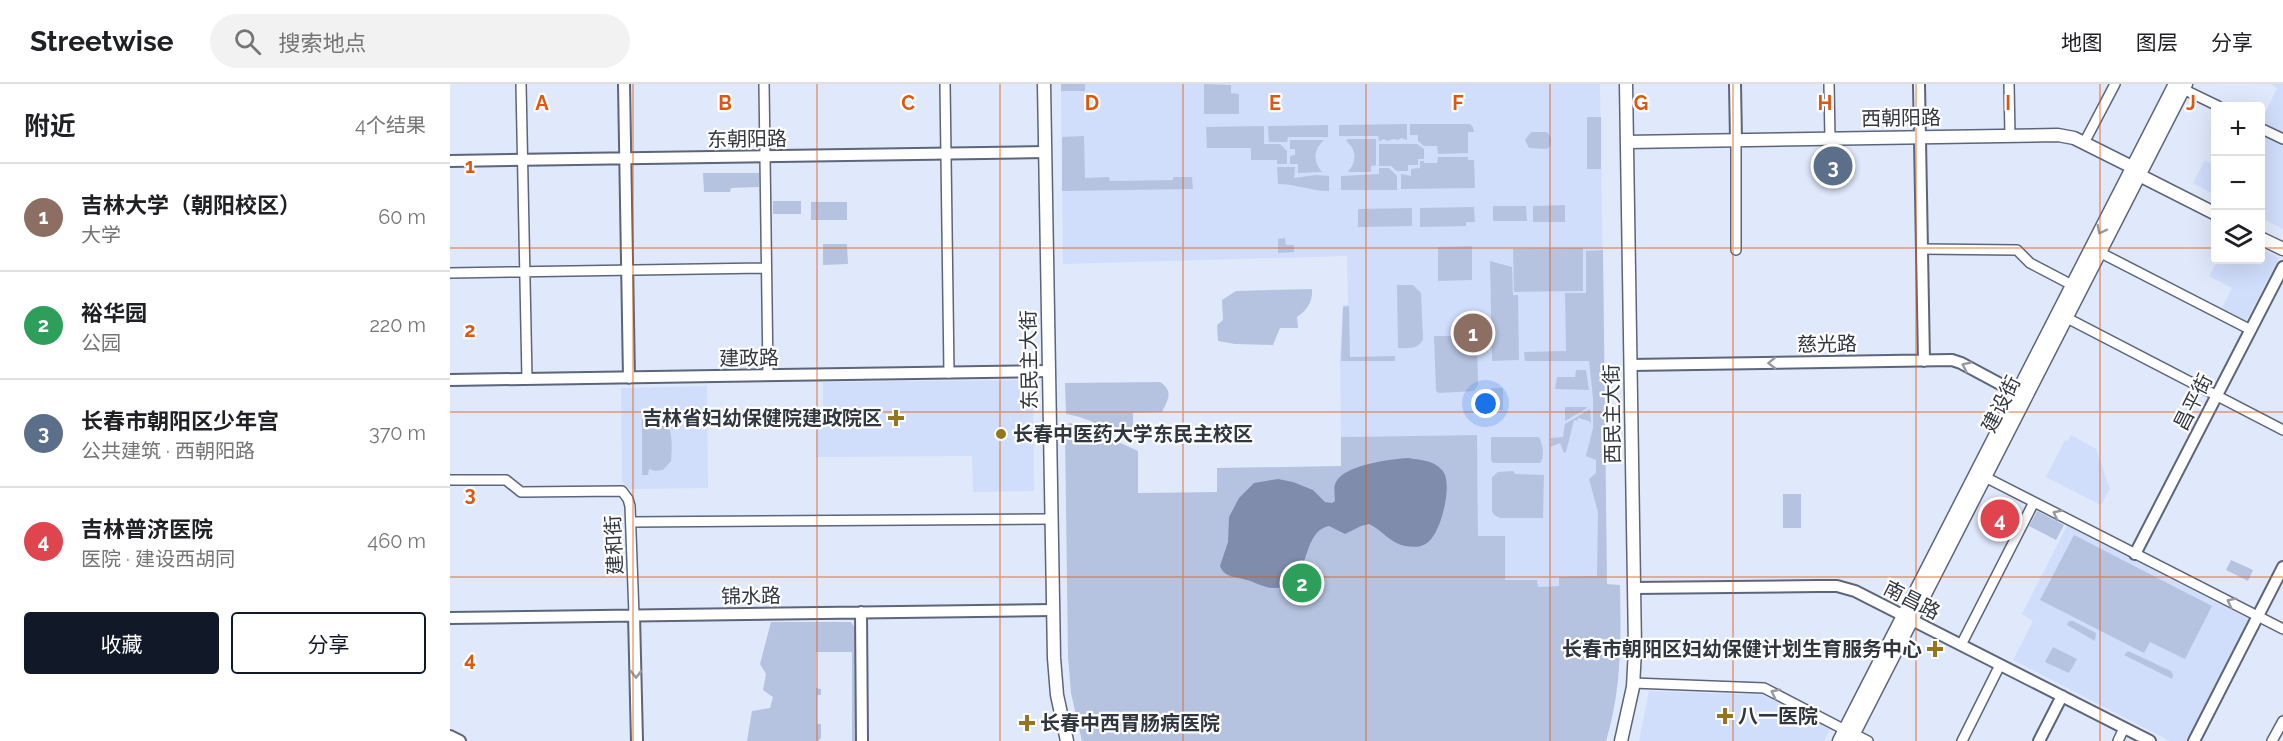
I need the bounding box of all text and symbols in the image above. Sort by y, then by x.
search box [210,14,630,68]
text: Streetwise [30,25,174,58]
icon: search [231,25,264,58]
text: 搜索地点 [279,30,367,56]
text: 地图 [2061,30,2103,55]
text: 图层 [2136,30,2178,55]
text: 分享 [2211,30,2253,55]
text: A [535,91,549,115]
text: B [718,91,732,115]
text: C [901,91,915,115]
text: D [1085,91,1099,115]
text: E [1269,91,1281,115]
text: F [1452,91,1464,115]
text: G [1634,91,1648,115]
text: H [1818,91,1832,115]
text: I [2005,91,2011,115]
text: J [2186,91,2196,115]
map controls [2211,102,2265,264]
button: + [2211,102,2265,156]
street label: 西朝阳路 [1861,105,1941,131]
text: 附近 [24,111,76,141]
text: 4个结果 [355,113,426,137]
street label: 东朝阳路 [707,126,787,152]
pin: 3 [1814,144,1852,188]
text: 1 [465,154,475,178]
button: − [2211,156,2265,210]
text: 吉林大学（朝阳校区） [81,192,301,218]
text: 1 [39,205,48,229]
text: 60 m [378,205,426,229]
button: layers [2211,210,2265,264]
text: 大学 [81,223,121,247]
one-way arrow [2096,223,2108,234]
text: 裕华园 [81,300,147,326]
street label: 东民主大街 [1016,310,1042,410]
pin: 1 [1454,310,1492,356]
text: 2 [38,313,49,337]
text: 220 m [369,313,426,337]
text: 2 [464,318,476,342]
text: 公园 [81,331,121,355]
street label: 慈光路 [1797,331,1857,357]
street label: 建政路 [719,345,779,371]
one-way arrow [1767,357,1776,369]
one-way arrow [1961,361,1972,373]
street label: 西民主大街 [1599,364,1625,464]
street label: 昌平街 [2169,370,2217,434]
street label: 建设街 [1977,372,2025,436]
your location [1471,389,1500,418]
place label: 吉林省妇幼保健院建政院区 [642,406,882,430]
text: 长春市朝阳区少年宫 [81,408,279,434]
marker: 吉林省妇幼保健院建政院区 [887,409,905,427]
text: 3 [38,421,49,445]
text: 370 m [369,421,426,445]
place label: 长春中医药大学东民主校区 [1013,422,1253,446]
marker: 长春中医药大学东民主校区 [994,427,1008,441]
text: 公共建筑 · 西朝阳路 [81,439,255,463]
text: 3 [464,482,476,506]
pin: 4 [1980,496,2020,542]
one-way arrow [2053,510,2063,521]
street label: 建和街 [600,514,628,576]
text: 吉林普济医院 [81,516,213,542]
text: 4 [38,529,49,553]
text: 460 m [367,529,426,553]
text: 医院 · 建设西胡同 [81,547,235,571]
pin: 2 [1282,560,1322,606]
street label: 南昌路 [1880,576,1944,624]
street label: 锦水路 [721,583,781,609]
one-way arrow [2226,598,2237,610]
button: 收藏 [24,612,219,674]
button: 分享 [231,612,426,674]
place label: 长春市朝阳区妇幼保健计划生育服务中心 [1562,637,1922,661]
marker: 长春市朝阳区妇幼保健计划生育服务中心 [1926,640,1944,658]
text: 4 [464,647,476,671]
one-way arrow [629,669,642,678]
one-way arrow [1770,689,1781,700]
place label: 八一医院 [1738,704,1818,728]
marker: 八一医院 [1716,707,1734,725]
place label: 长春中西胃肠病医院 [1040,711,1220,735]
marker: 长春中西胃肠病医院 [1018,714,1036,732]

